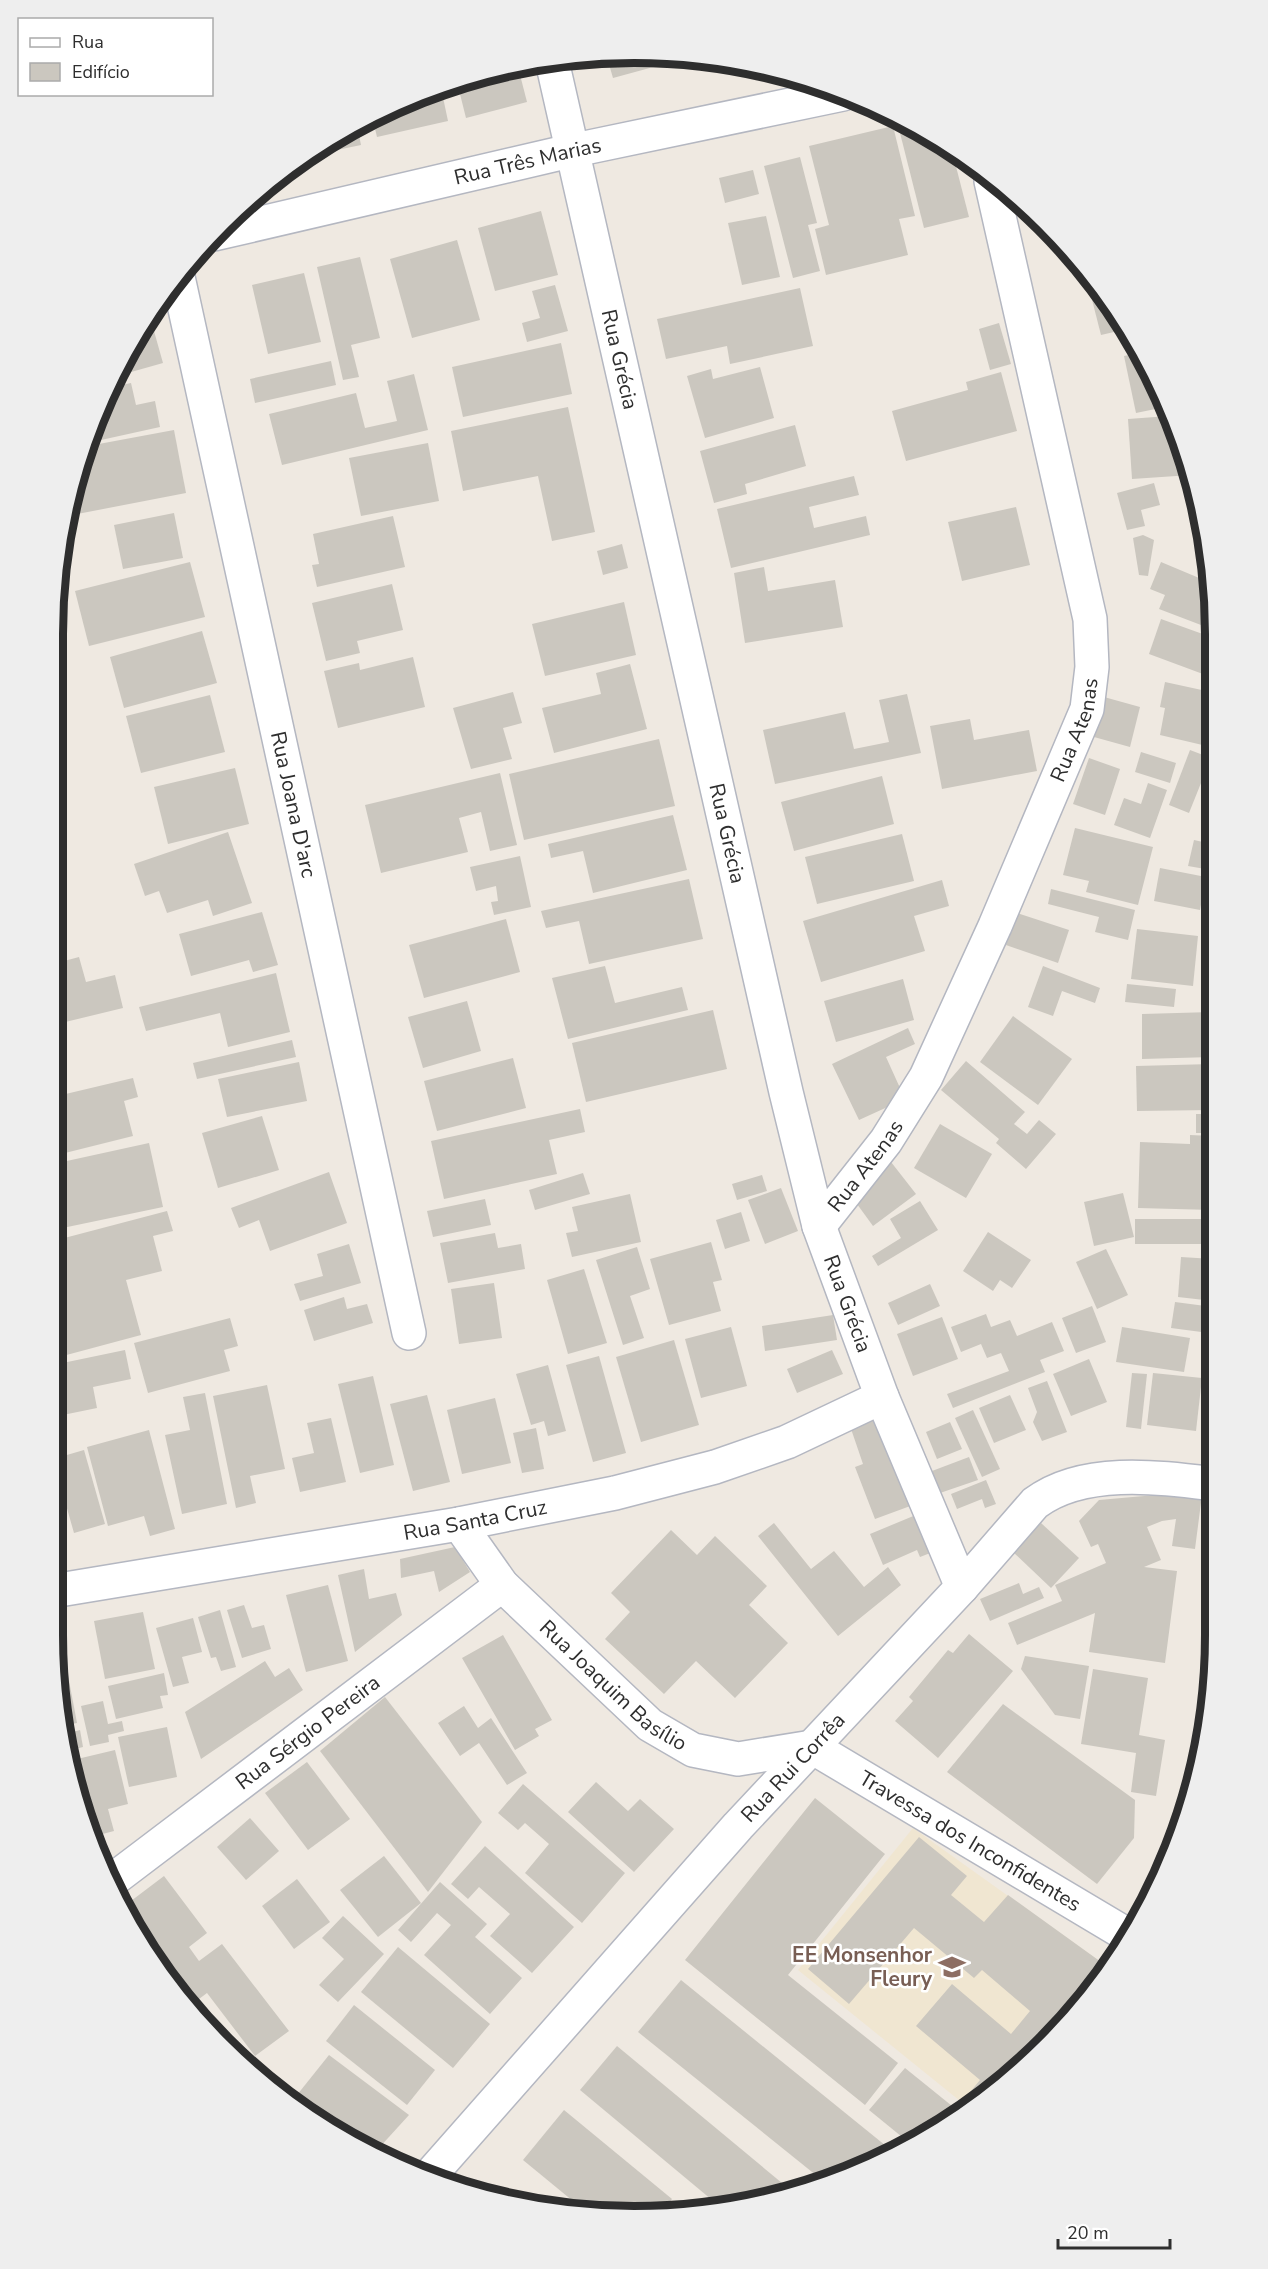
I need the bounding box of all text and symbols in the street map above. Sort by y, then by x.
legend [18,18,213,96]
text: Rua [72,30,104,54]
text: Edifício [72,60,130,84]
street label: Rua Três Marias [451,131,604,192]
street label: Rua Grécia [595,307,645,412]
street label: Rua Atenas [1044,676,1105,786]
street label: Rua Joana D'arc [264,729,323,881]
street label: Rua Grécia [702,781,752,886]
street label: Rua Atenas [821,1115,910,1218]
street label: Rua Grécia [817,1251,878,1356]
street label: Rua Santa Cruz [401,1493,550,1547]
street label: Rua Joaquim Basílio [533,1614,692,1757]
street label: Rua Sérgio Pereira [230,1668,386,1796]
street label: Rua Rui Corrêa [735,1706,851,1828]
street label: Travessa dos Inconfidentes [854,1764,1086,1918]
place label: EE Monsenhor Fleury [792,1941,933,1993]
school or university icon: EE Monsenhor Fleury [937,1952,967,1982]
scale bar [1058,2212,1170,2250]
text: 20 m [1067,2221,1109,2245]

